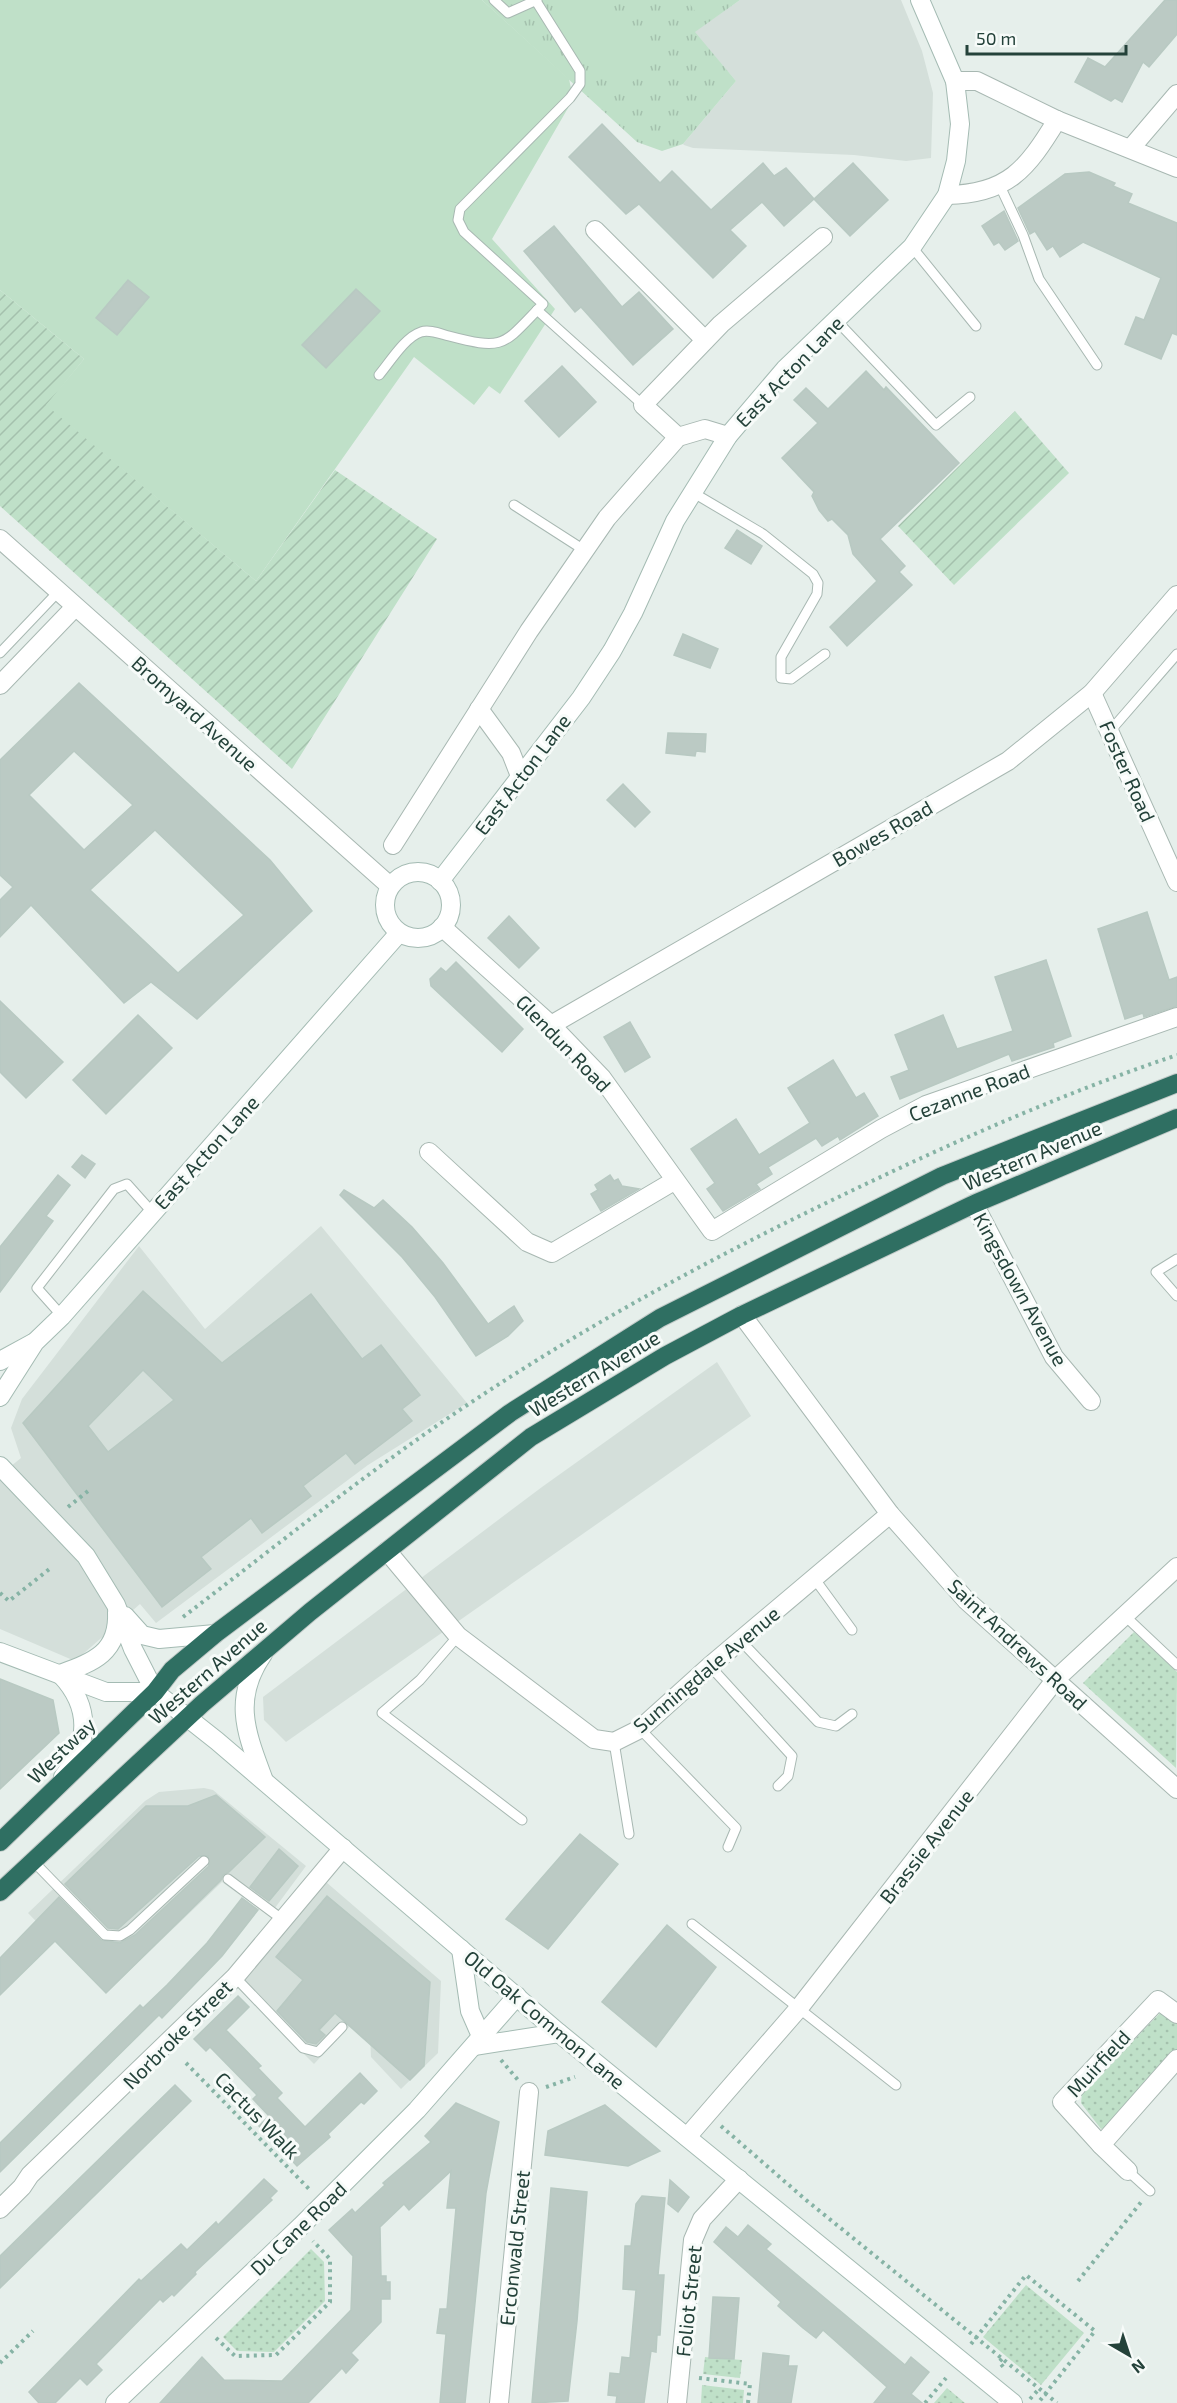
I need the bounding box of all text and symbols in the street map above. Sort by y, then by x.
scale bar [967,18,1126,56]
text: 50 m [976,27,1016,49]
street label: East Acton Lane [730,311,848,431]
street label: Bromyard Avenue [127,650,263,776]
street label: East Acton Lane [469,709,575,839]
street label: Foster Road [1095,717,1161,825]
street label: Bowes Road [828,795,936,871]
street label: Glendun Road [512,989,616,1097]
street label: Cezanne Road [905,1058,1033,1126]
street label: East Acton Lane [149,1090,263,1214]
street label: Western Avenue [959,1115,1105,1195]
street label: Kingsdown Avenue [969,1208,1073,1370]
street label: Western Avenue [524,1324,664,1422]
street label: Saint Andrews Road [943,1573,1093,1715]
street label: Sunningdale Avenue [628,1601,784,1737]
street label: Western Avenue [143,1613,271,1729]
street label: Westway [22,1712,100,1788]
street label: Brassie Avenue [874,1784,978,1908]
street label: Old Oak Common Lane [460,1945,630,2093]
street label: Norbroke Street [117,1974,237,2094]
street label: Muirfield [1061,2025,1135,2101]
street label: Cactus Walk [211,2067,305,2163]
street label: Erconwald Street [494,2169,534,2327]
street label: Du Cane Road [245,2176,351,2280]
street label: Foliot Street [670,2244,706,2358]
north arrow [1099,2325,1159,2385]
text: N [1128,2356,1149,2378]

